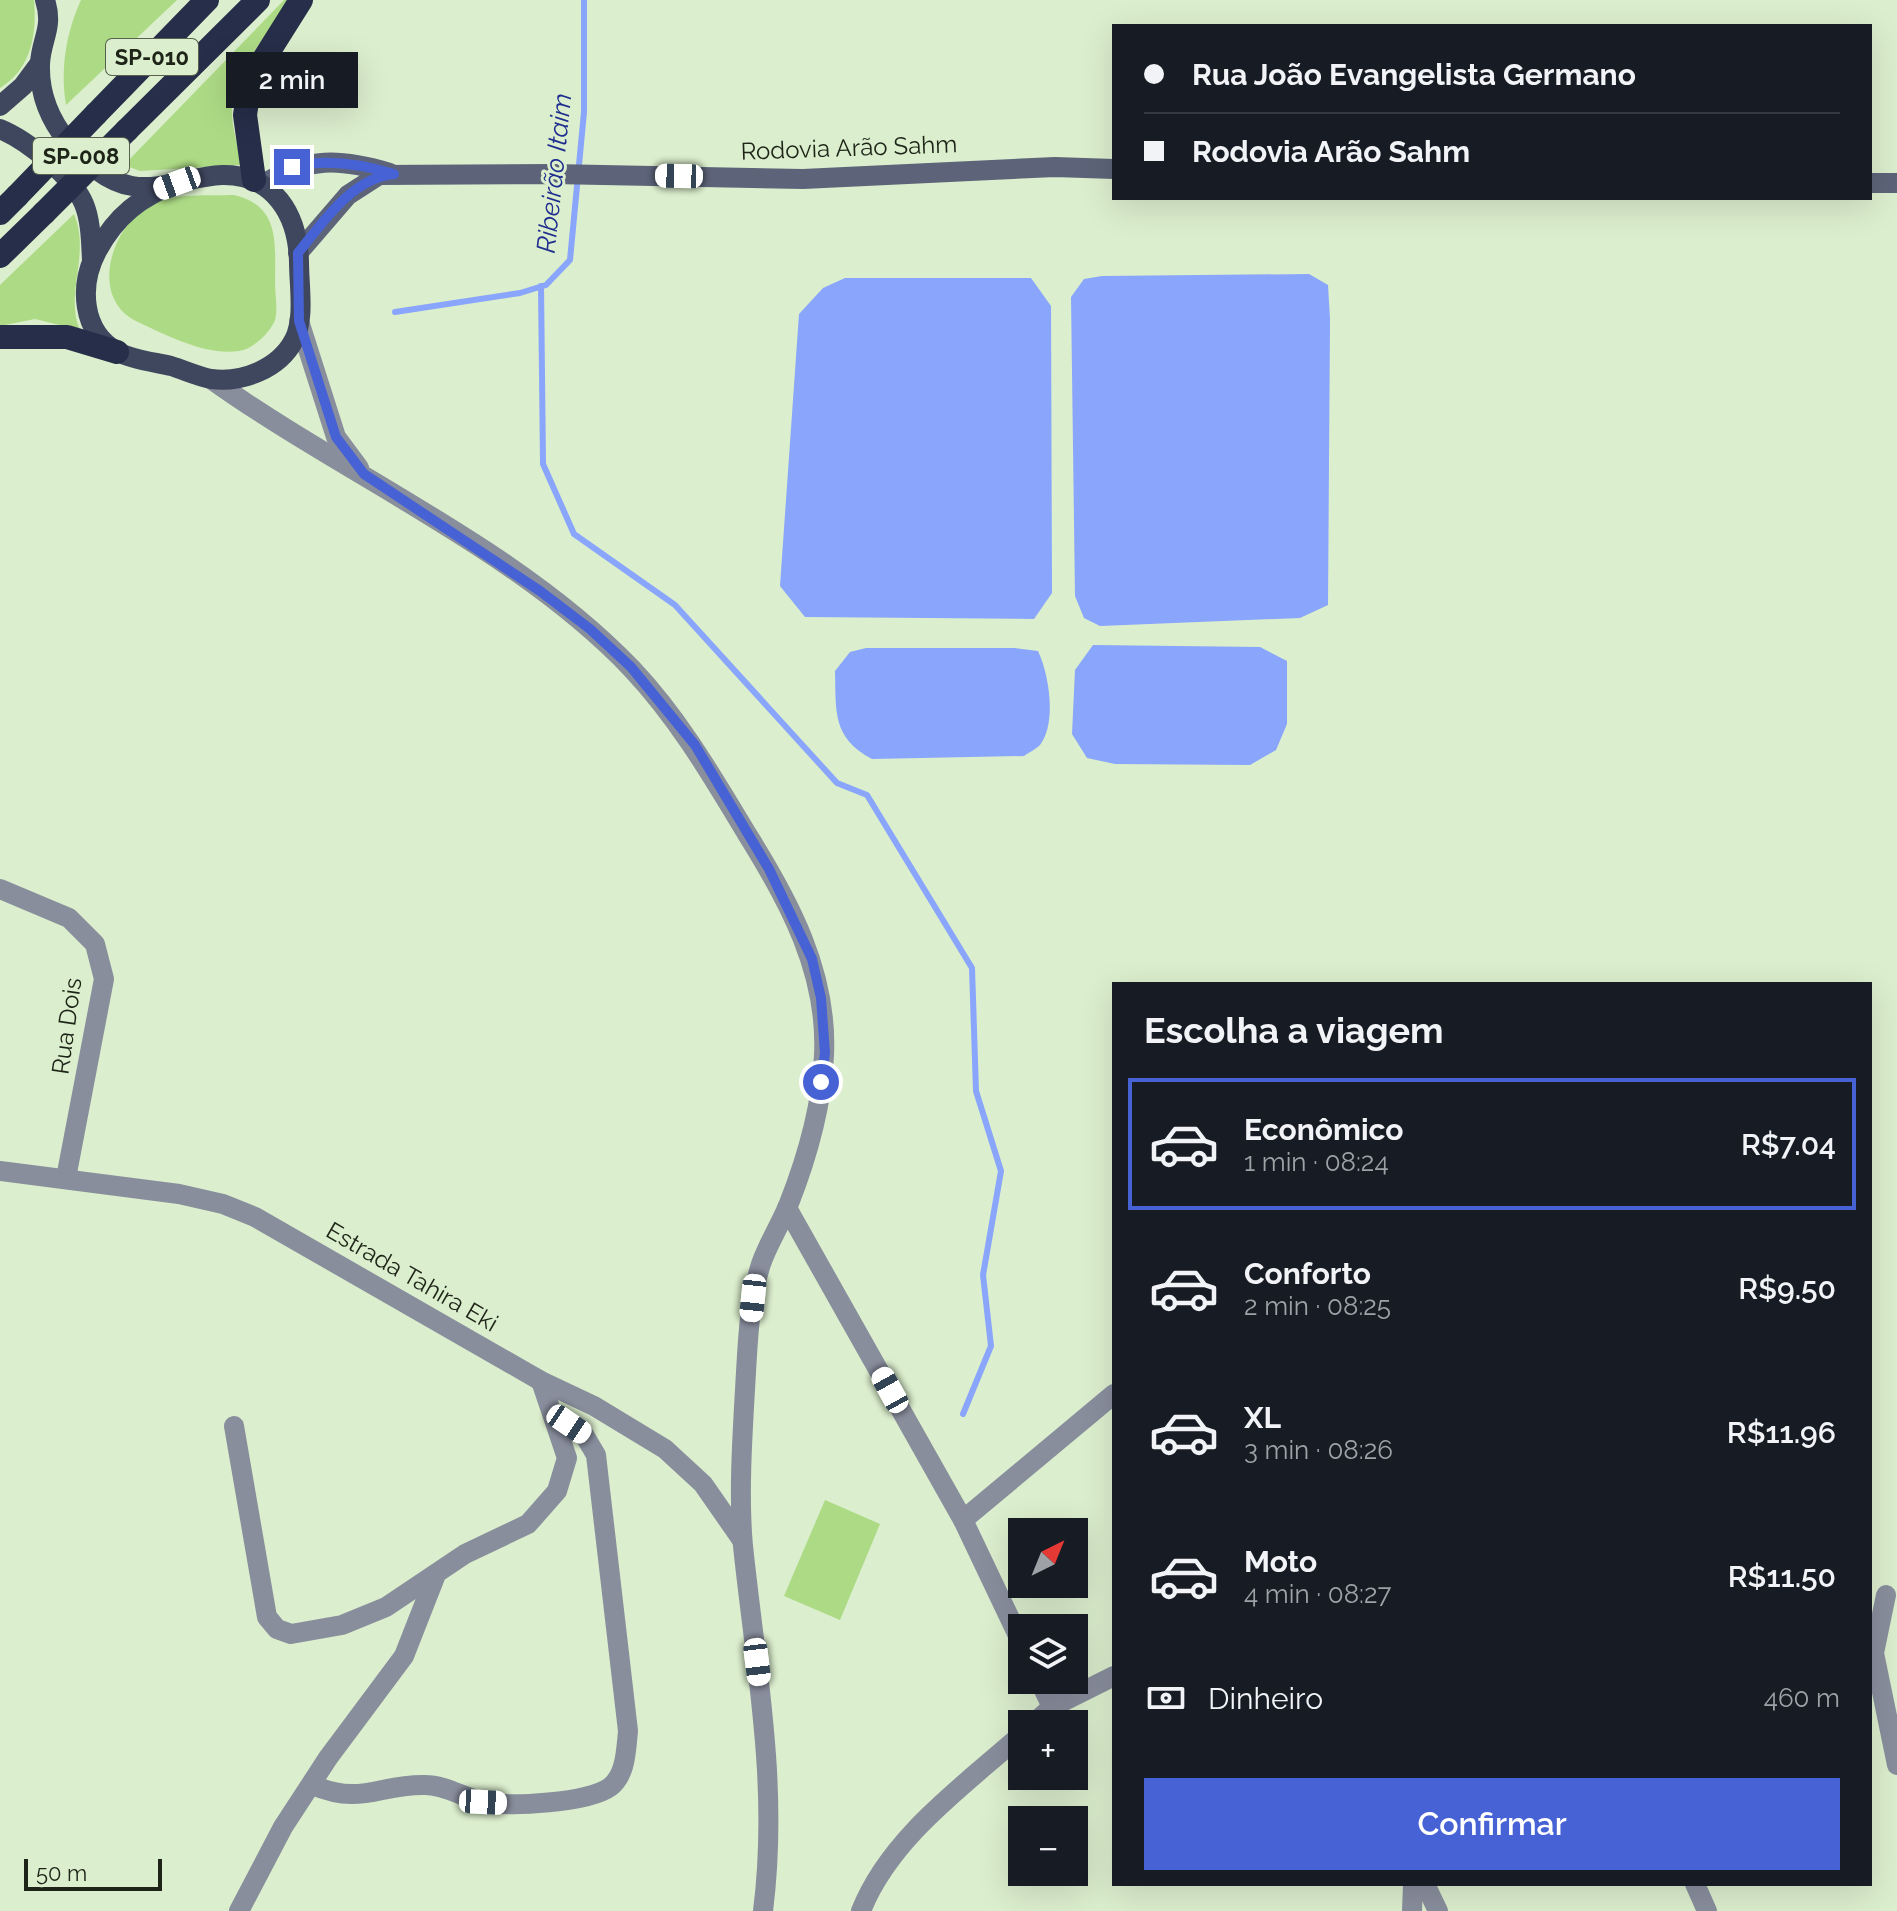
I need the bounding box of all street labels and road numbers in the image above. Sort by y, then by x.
road number: SP-010 [106,39,198,75]
street label: Rodovia Arão Sahm [740,129,958,166]
road number: SP-008 [33,138,129,174]
street label: Rua Dois [45,976,88,1076]
street label: Estrada Tahira Eki [321,1216,503,1338]

